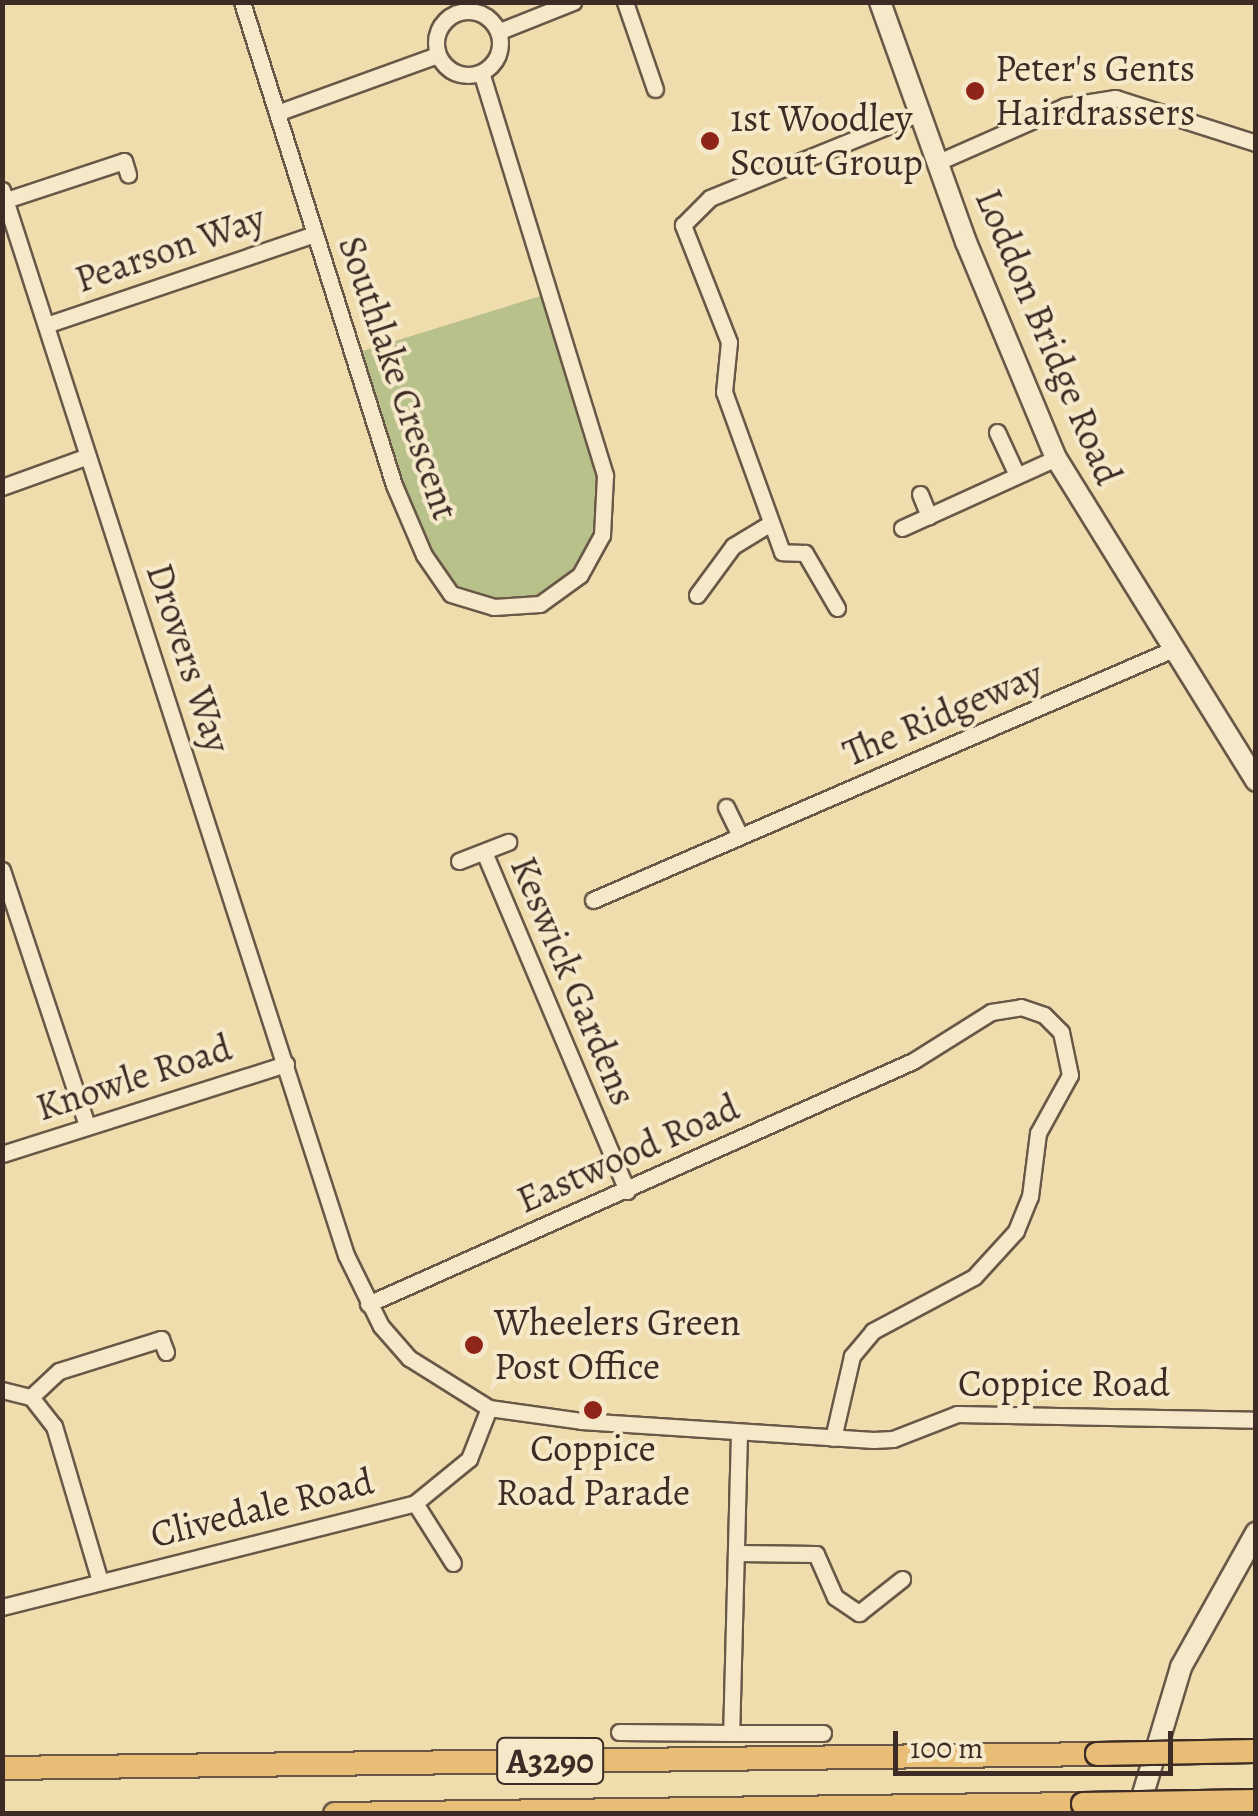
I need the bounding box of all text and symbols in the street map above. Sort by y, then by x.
place label: Peter's Gents Hairdrassers [995,46,1195,136]
marker: Peter's Gents Hairdrassers [964,80,986,102]
place label: 1st Woodley Scout Group [730,96,923,185]
marker: 1st Woodley Scout Group [699,130,721,152]
street label: Loddon Bridge Road [965,182,1131,492]
street label: Pearson Way [69,195,271,303]
street label: Southlake Crescent [328,230,468,526]
street label: Drovers Way [136,558,240,758]
street label: The Ridgeway [836,652,1050,776]
street label: Keswick Gardens [500,850,646,1112]
street label: Knowle Road [31,1025,237,1131]
street label: Eastwood Road [510,1085,746,1223]
place label: Wheelers Green Post Office [494,1300,741,1390]
marker: Wheelers Green Post Office [463,1334,485,1356]
street label: Coppice Road [958,1361,1170,1407]
marker: Coppice Road Parade [582,1399,604,1421]
place label: Coppice Road Parade [496,1426,690,1516]
street label: Clivedale Road [146,1458,378,1558]
scale bar [898,1711,1178,1773]
text: 100 m [910,1728,983,1768]
road number: A3290 [495,1731,605,1791]

